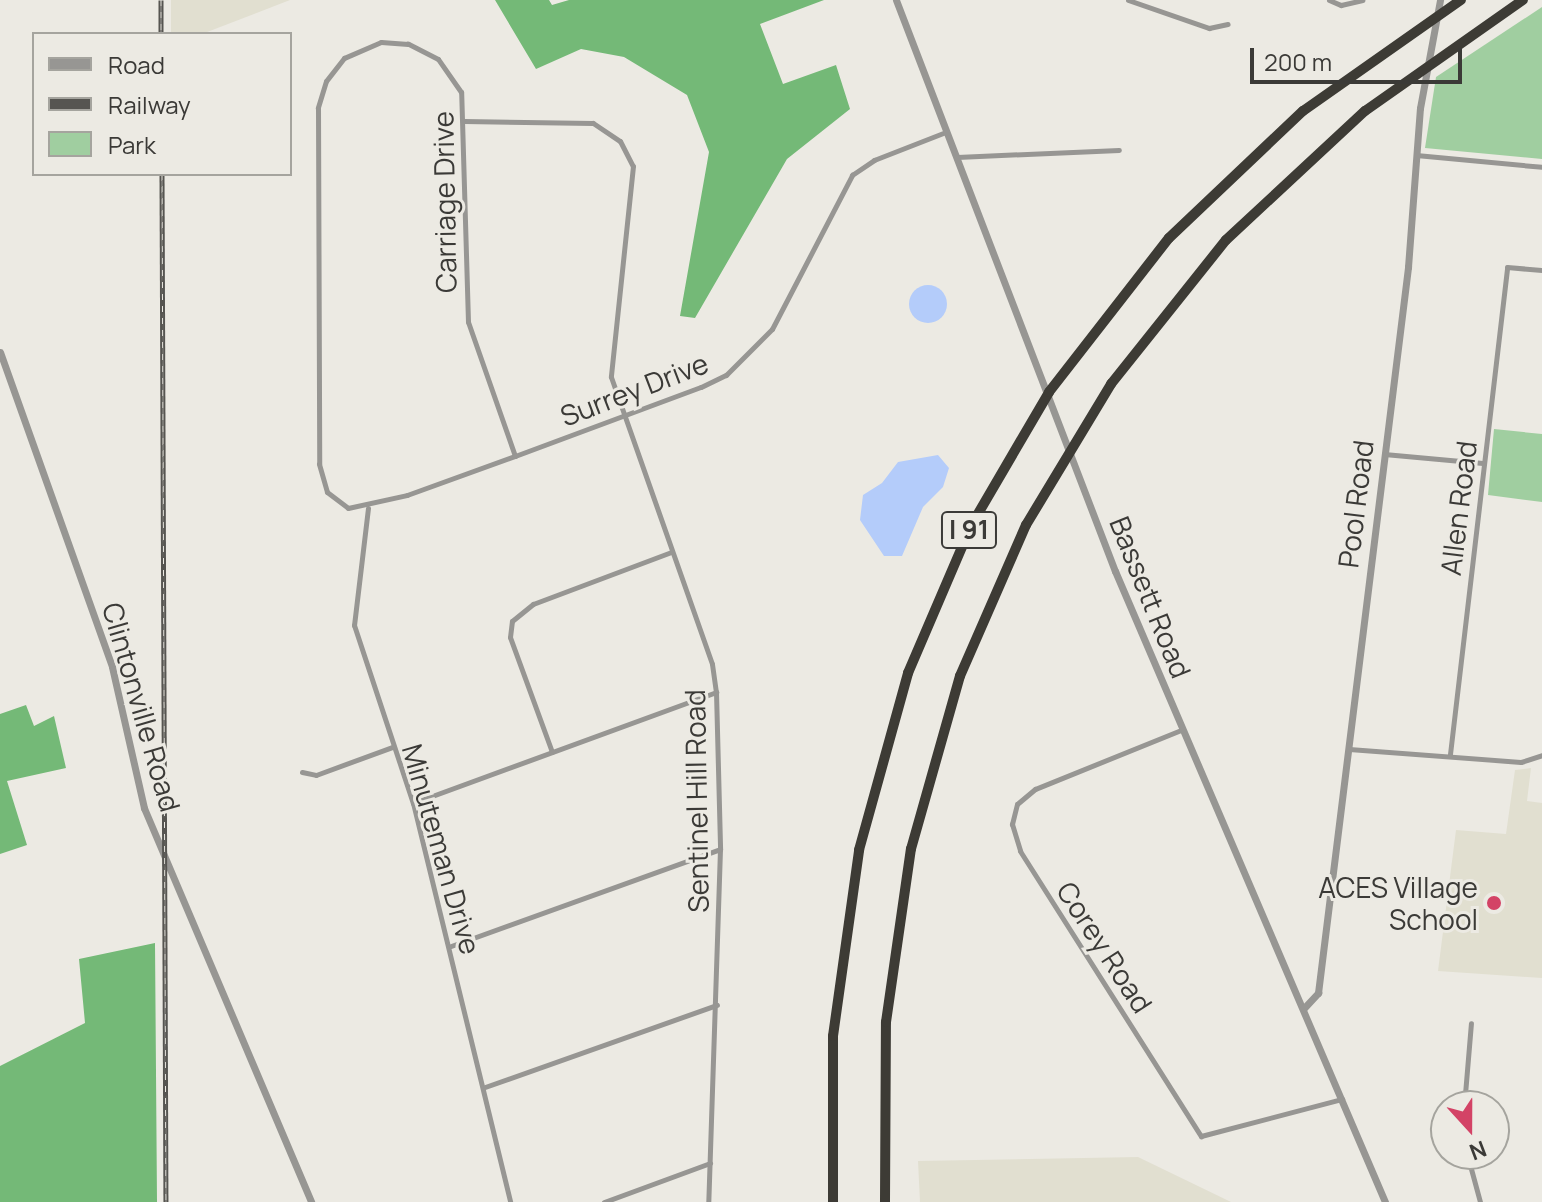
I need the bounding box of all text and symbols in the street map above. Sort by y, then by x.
legend [32,32,292,176]
scale bar [1254,32,1466,82]
text: 200 m [1264,45,1332,78]
text: Road [108,48,165,81]
text: Railway [108,88,191,121]
street label: Carriage Drive [426,111,462,293]
text: Park [108,128,156,161]
street label: Surrey Drive [555,345,713,433]
street label: Pool Road [1330,438,1380,570]
street label: Allen Road [1433,439,1483,577]
road number: I 91 [939,508,999,552]
street label: Bassett Road [1103,511,1199,683]
street label: Clintonville Road [96,599,188,815]
street label: Sentinel Hill Road [677,689,715,913]
street label: Minuteman Drive [396,740,488,958]
place label: ACES Village School [1318,870,1478,936]
street label: Corey Road [1050,875,1160,1019]
marker: ACES Village School [1485,894,1503,912]
north arrow [1430,1090,1510,1170]
text: N [1465,1134,1491,1167]

